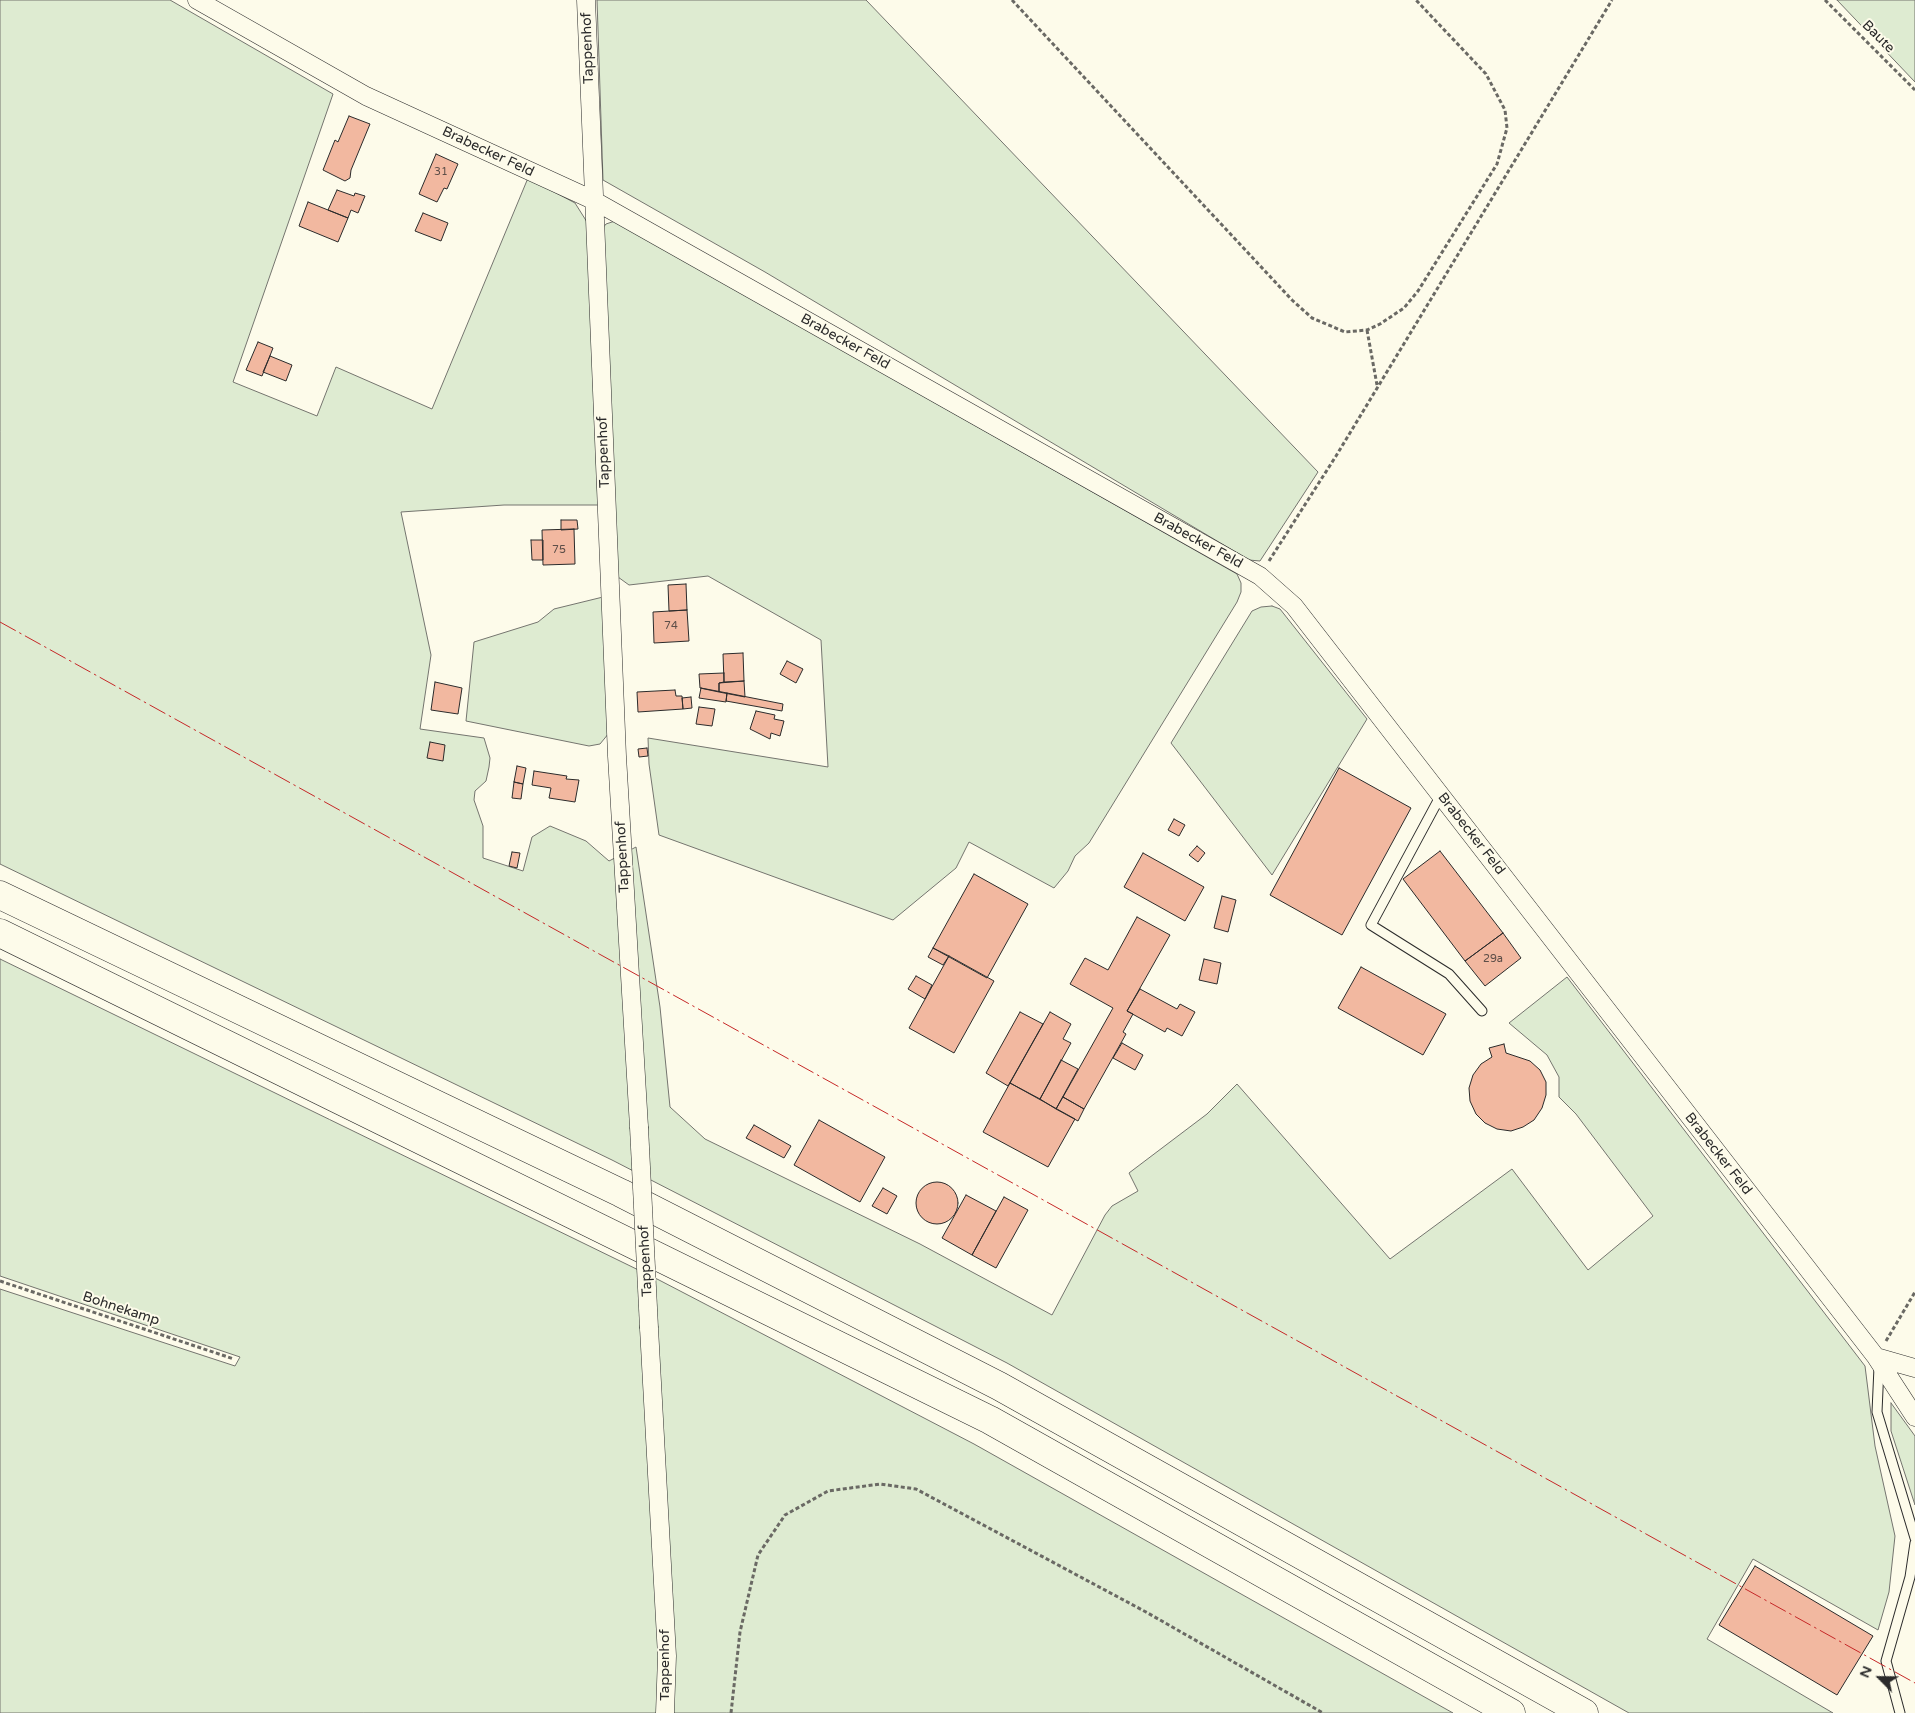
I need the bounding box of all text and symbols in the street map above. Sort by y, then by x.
street label: Tappenhof [578,12,598,84]
street label: Baute [1858,17,1898,57]
street label: Brabecker Feld [439,123,537,181]
house number: 31 [434,165,448,179]
street label: Brabecker Feld [797,310,893,374]
street label: Tappenhof [594,416,614,488]
street label: Brabecker Feld [1150,509,1246,573]
house number: 75 [552,543,566,557]
house number: 74 [664,619,678,633]
street label: Brabecker Feld [1434,790,1508,878]
street label: Tappenhof [613,821,633,893]
house number: 29a [1483,952,1503,966]
street label: Brabecker Feld [1681,1110,1755,1198]
street label: Tappenhof [636,1225,656,1297]
street label: Bohnekamp [80,1289,162,1329]
street label: Tappenhof [657,1629,673,1701]
north arrow [1855,1653,1905,1703]
text: N [1856,1663,1876,1680]

